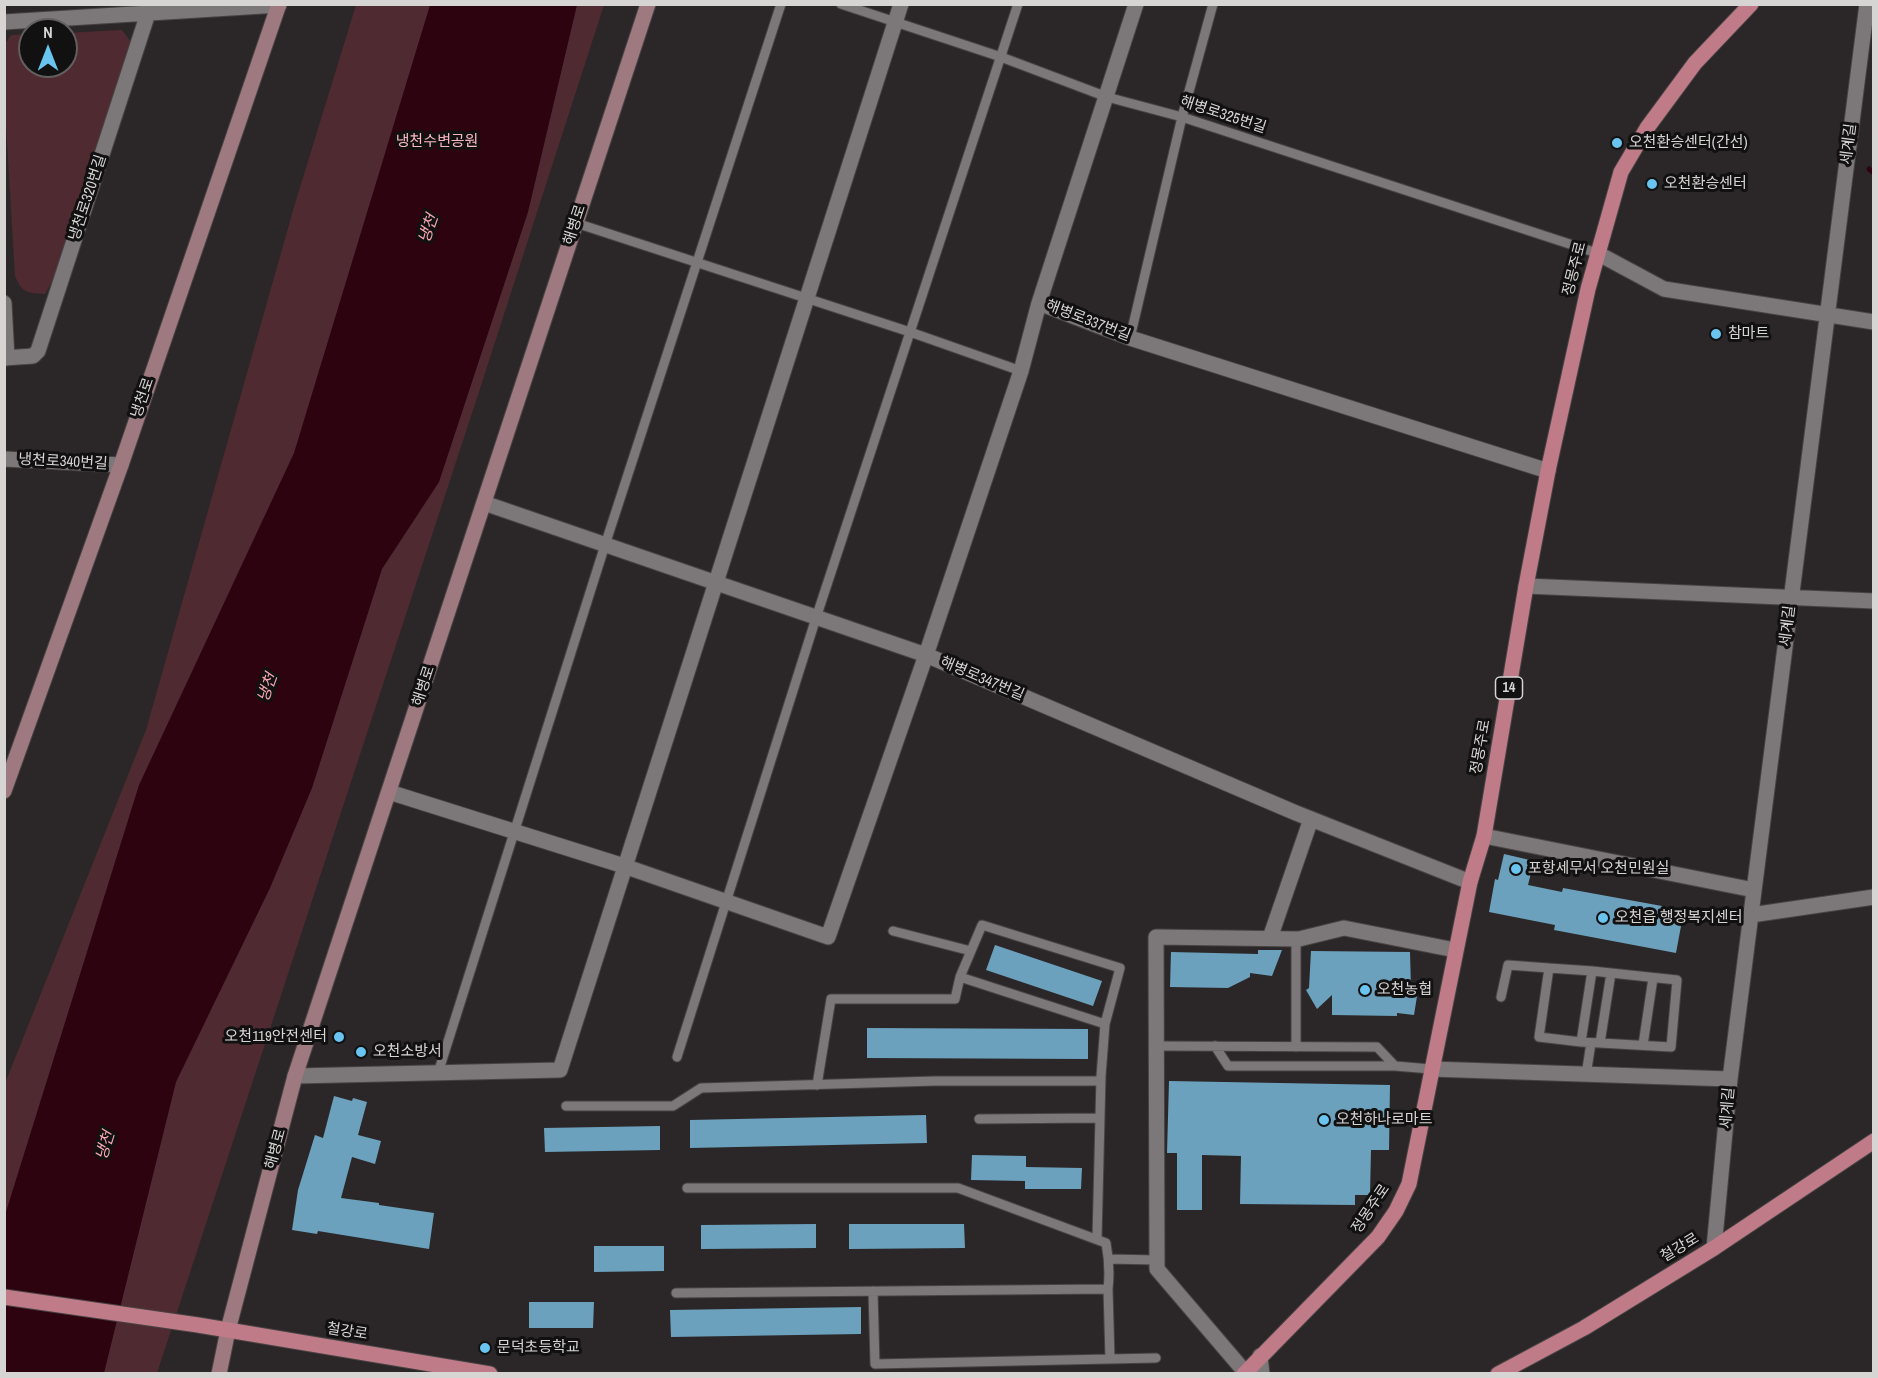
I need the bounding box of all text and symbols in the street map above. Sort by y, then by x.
north arrow [18,18,78,78]
text: N [43,21,53,43]
street label: 해병로325번길 [1178,93,1268,137]
street label: 세계길 [1838,122,1860,166]
park label: 냉천수변공원 [396,133,478,151]
place label: 오천환승센터(간선) [1629,134,1748,152]
marker: 오천환승센터(간선) [1610,136,1624,150]
street label: 냉천로320번길 [66,153,110,243]
place label: 오천환승센터 [1664,175,1747,193]
marker: 오천환승센터 [1645,177,1659,191]
street label: 해병로 [560,203,590,247]
water label: 냉천 [415,212,443,246]
street label: 정몽주로 [1560,240,1590,298]
street label: 해병로337번길 [1043,297,1133,345]
place label: 참마트 [1728,325,1769,343]
marker: 참마트 [1709,327,1723,341]
street label: 냉천로 [128,375,158,421]
street label: 냉천로340번길 [18,451,108,473]
street label: 세계길 [1777,604,1799,648]
street label: 해병로347번길 [937,653,1027,705]
street label: 해병로 [409,664,439,708]
water label: 냉천 [254,671,282,705]
road number: 14 [1496,677,1522,699]
street label: 정몽주로 [1467,718,1495,776]
place label: 포항세무서 오천민원실 [1528,860,1669,878]
marker: 포항세무서 오천민원실 [1509,862,1523,876]
place label: 오천읍 행정복지센터 [1615,909,1743,927]
marker: 오천읍 행정복지센터 [1596,911,1610,925]
place label: 오천농협 [1377,981,1432,999]
marker: 오천농협 [1358,983,1372,997]
place label: 오천119안전센터 [225,1028,327,1046]
marker: 오천119안전센터 [332,1030,346,1044]
place label: 오천소방서 [373,1043,442,1061]
marker: 오천소방서 [354,1045,368,1059]
street label: 세계길 [1717,1087,1739,1129]
place label: 오천하나로마트 [1336,1111,1433,1129]
marker: 오천하나로마트 [1317,1113,1331,1127]
street label: 해병로 [262,1127,290,1171]
water label: 냉천 [93,1129,119,1163]
street label: 정몽주로 [1348,1181,1394,1237]
street label: 철강로 [1658,1230,1702,1266]
street label: 철강로 [325,1320,369,1344]
place label: 문덕초등학교 [497,1339,580,1357]
marker: 문덕초등학교 [478,1341,492,1355]

